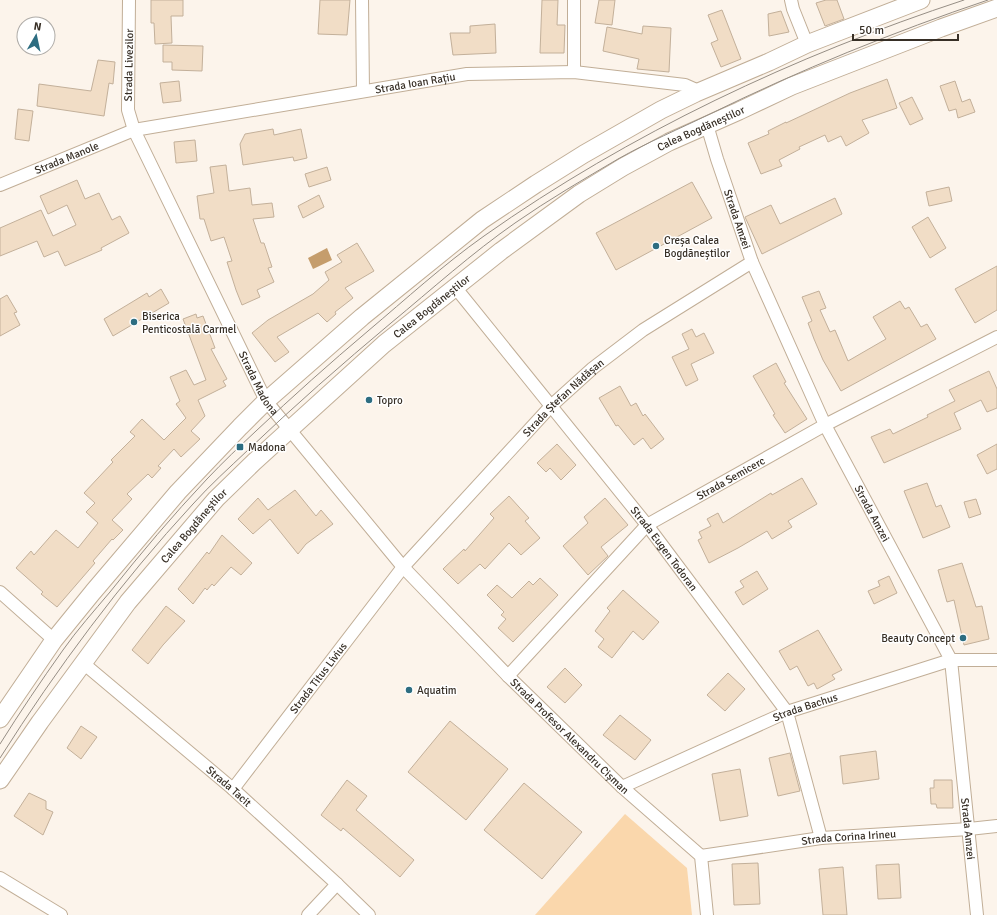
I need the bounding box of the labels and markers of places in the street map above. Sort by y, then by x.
place label: Creșa Calea Bogdăneștilor [664,234,730,260]
marker: Creșa Calea Bogdăneștilor [651,241,661,251]
place label: Biserica Penticostală Carmel [142,310,236,336]
marker: Biserica Penticostală Carmel [129,317,139,327]
place label: Topro [377,394,403,407]
marker: Topro [364,395,374,405]
place label: Madona [248,441,286,454]
marker: Madona [235,442,245,452]
place label: Beauty Concept [881,632,955,645]
marker: Beauty Concept [958,633,968,643]
place label: Aquatim [417,684,457,697]
marker: Aquatim [404,685,414,695]

